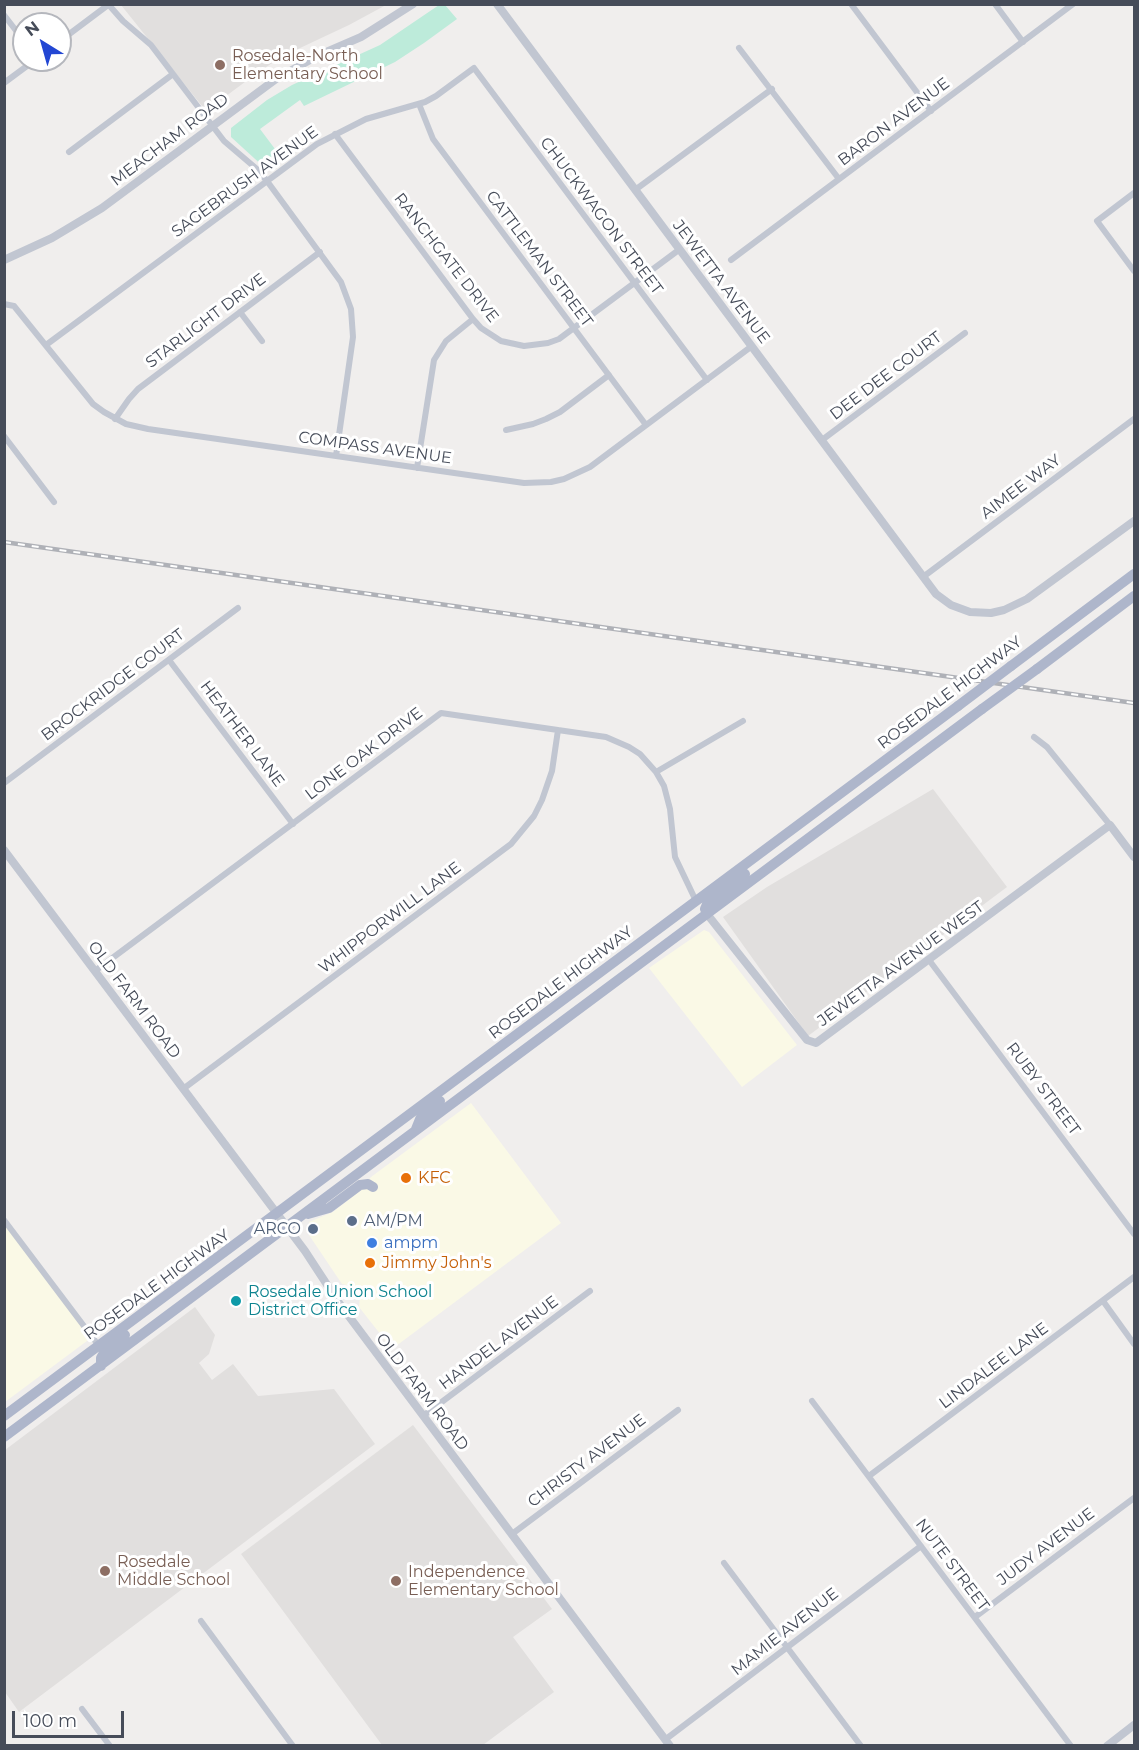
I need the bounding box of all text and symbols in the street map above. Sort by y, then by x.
north arrow [12,12,72,72]
text: N [21,17,43,40]
place label: Rosedale-North Elementary School [232,46,383,84]
marker: Rosedale-North Elementary School [213,58,227,72]
street label: BARON AVENUE [834,74,954,170]
street label: MEACHAM ROAD [107,90,233,190]
street label: SAGEBRUSH AVENUE [168,122,322,242]
street label: CHUCKWAGON STREET [536,134,666,298]
street label: CATTLEMAN STREET [482,187,596,331]
street label: RANCHGATE DRIVE [390,190,502,326]
street label: JEWETTA AVENUE [668,217,774,347]
street label: STARLIGHT DRIVE [142,270,270,372]
street label: DEE DEE COURT [826,328,946,424]
street label: COMPASS AVENUE [297,428,453,468]
street label: AIMEE WAY [977,451,1065,523]
street label: BROCKRIDGE COURT [38,625,188,745]
street label: ROSEDALE HIGHWAY [874,633,1026,753]
street label: HEATHER LANE [196,677,288,791]
street label: LONE OAK DRIVE [302,704,426,804]
street label: WHIPPORWILL LANE [315,858,465,978]
street label: JEWETTA AVENUE WEST [814,897,988,1031]
street label: ROSEDALE HIGHWAY [485,923,637,1043]
street label: OLD FARM ROAD [84,938,184,1062]
street label: RUBY STREET [1002,1039,1084,1139]
place label: KFC [418,1168,451,1188]
marker: KFC [399,1171,413,1185]
place label: AM/PM [364,1211,423,1231]
marker: AM/PM [345,1214,359,1228]
place label: ARCO [254,1219,301,1239]
marker: ARCO [306,1222,320,1236]
street label: ROSEDALE HIGHWAY [80,1226,234,1344]
place label: ampm [384,1233,438,1253]
marker: ampm [365,1236,379,1250]
place label: Jimmy John's [382,1253,492,1273]
marker: Jimmy John's [363,1256,377,1270]
place label: Rosedale Union School District Office [248,1282,432,1320]
street label: HANDEL AVENUE [436,1292,562,1394]
marker: Rosedale Union School District Office [229,1294,243,1308]
street label: LINDALEE LANE [936,1319,1052,1413]
street label: OLD FARM ROAD [372,1330,472,1454]
street label: CHRISTY AVENUE [524,1410,650,1512]
street label: JUDY AVENUE [994,1504,1098,1590]
street label: NUTE STREET [911,1515,993,1615]
place label: Rosedale Middle School [117,1552,230,1590]
place label: Independence Elementary School [408,1562,559,1600]
marker: Rosedale Middle School [98,1564,112,1578]
marker: Independence Elementary School [389,1574,403,1588]
street label: MAMIE AVENUE [728,1584,842,1680]
scale bar [15,1699,128,1737]
text: 100 m [23,1710,77,1732]

